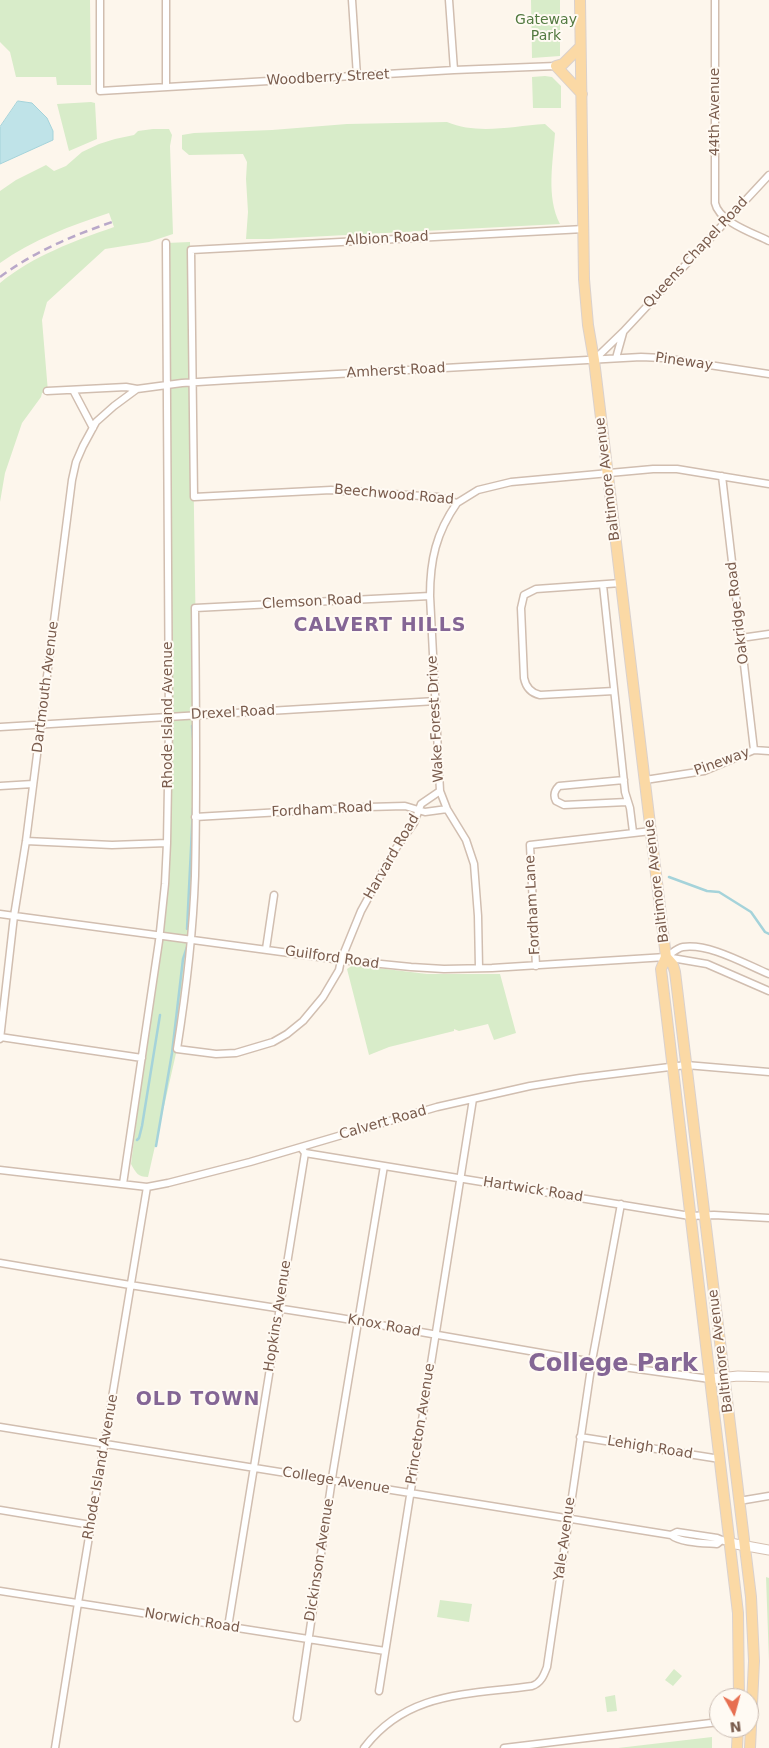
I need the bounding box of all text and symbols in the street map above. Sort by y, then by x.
park label: Gateway Park [515,12,577,44]
street label: Woodberry Street [266,66,390,90]
street label: 44th Avenue [707,68,723,156]
street label: Queens Chapel Road [640,194,752,312]
street label: Albion Road [345,228,429,250]
street label: Pineway [654,350,714,374]
street label: Amherst Road [346,360,446,382]
street label: Baltimore Avenue [592,416,624,542]
street label: Beechwood Road [333,481,455,509]
street label: Oakridge Road [723,561,753,665]
street label: Clemson Road [262,591,362,613]
district label: CALVERT HILLS [292,615,468,637]
street label: Dartmouth Avenue [30,620,62,754]
street label: Rhode Island Avenue [160,641,176,789]
street label: Wake Forest Drive [424,655,448,783]
street label: Drexel Road [190,702,276,724]
street label: Pineway [692,744,752,780]
street label: Fordham Road [271,799,373,821]
street label: Harvard Road [361,811,423,903]
street label: Baltimore Avenue [641,818,673,944]
street label: Fordham Lane [522,855,544,955]
street label: Guilford Road [284,943,380,973]
street label: Calvert Road [337,1103,429,1143]
street label: Hartwick Road [482,1174,584,1206]
street label: Hopkins Avenue [261,1259,295,1373]
street label: Baltimore Avenue [705,1288,737,1414]
street label: Knox Road [346,1311,422,1341]
district label: College Park [528,1351,698,1379]
street label: Princeton Avenue [403,1362,439,1486]
district label: OLD TOWN [135,1389,261,1411]
street label: Rhode Island Avenue [80,1393,122,1541]
street label: Lehigh Road [606,1433,694,1463]
street label: College Avenue [281,1464,391,1498]
street label: Yale Avenue [551,1496,579,1582]
street label: Dickinson Avenue [302,1497,338,1623]
street label: Norwich Road [143,1605,241,1637]
north arrow [709,1688,759,1738]
text: N [729,1718,742,1736]

